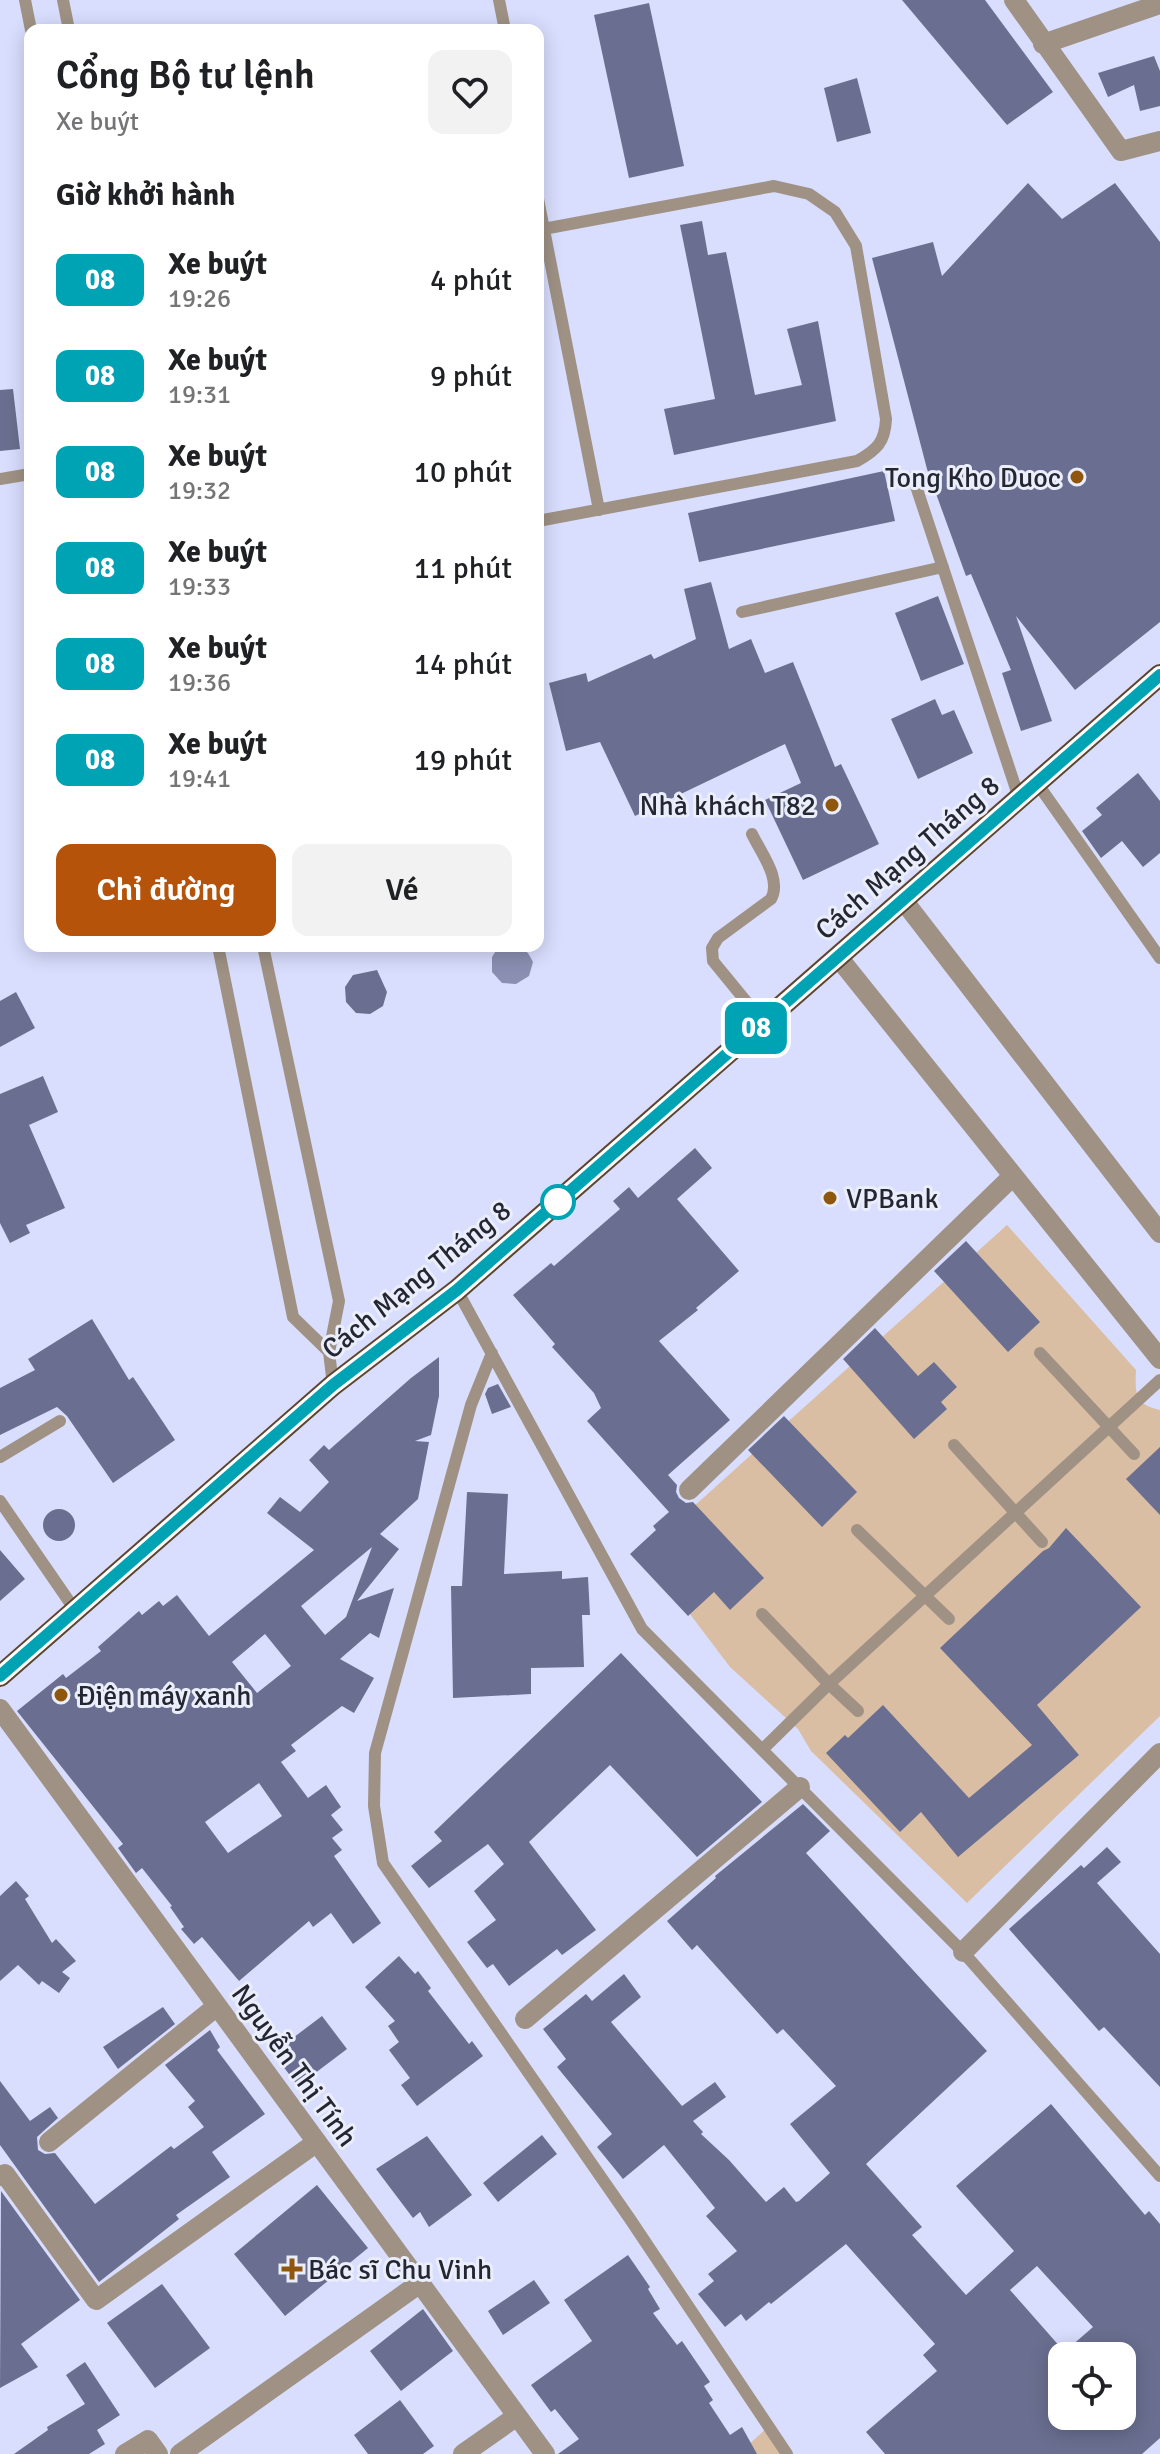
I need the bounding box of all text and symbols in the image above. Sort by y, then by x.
button: heart [428,50,512,134]
text: Cổng Bộ tư lệnh [56,52,315,99]
text: Xe buýt [56,106,139,138]
text: Giờ khởi hành [56,177,235,214]
text: Xe buýt [168,246,267,283]
text: 4 phút [430,262,512,299]
text: 08 [85,263,115,297]
text: 19:26 [168,283,231,315]
text: Xe buýt [168,342,267,379]
text: 9 phút [430,358,512,395]
text: 08 [85,359,115,393]
text: 19:31 [168,379,231,411]
text: Xe buýt [168,438,267,475]
text: 10 phút [414,454,512,491]
text: 08 [85,455,115,489]
place label: Tong Kho Duoc [885,461,1061,495]
marker: Tong Kho Duoc [1068,468,1086,486]
text: 19:32 [168,475,231,507]
text: Xe buýt [168,534,267,571]
text: 11 phút [414,550,512,587]
text: 08 [85,551,115,585]
text: 19:33 [168,571,231,603]
text: Xe buýt [168,630,267,667]
text: 14 phút [414,646,512,683]
text: 08 [85,647,115,681]
text: 19:36 [168,667,231,699]
text: Xe buýt [168,726,267,763]
text: 19 phút [414,742,512,779]
text: 08 [85,743,115,777]
text: 19:41 [168,763,231,795]
street label: Cách Mạng Tháng 8 [809,768,1007,947]
place label: Nhà khách T82 [639,789,816,823]
marker: Nhà khách T82 [823,796,841,814]
button: Chỉ đường [56,844,276,936]
button: Vé [292,844,512,936]
line badge: 08 [720,1002,792,1054]
text: 08 [741,1011,771,1045]
place label: VPBank [846,1182,938,1216]
unlabelled marker [541,1185,575,1219]
marker: VPBank [821,1189,839,1207]
street label: Cách Mạng Tháng 8 [315,1193,518,1366]
place label: Điện máy xanh [77,1679,251,1713]
marker: Điện máy xanh [52,1686,70,1704]
street label: Nguyễn Thị Tính [224,1978,364,2153]
place label: Bác sĩ Chu Vinh [308,2253,492,2287]
marker: Bác sĩ Chu Vinh [283,2260,301,2278]
map controls [1048,2342,1136,2430]
button: locate [1048,2342,1136,2430]

